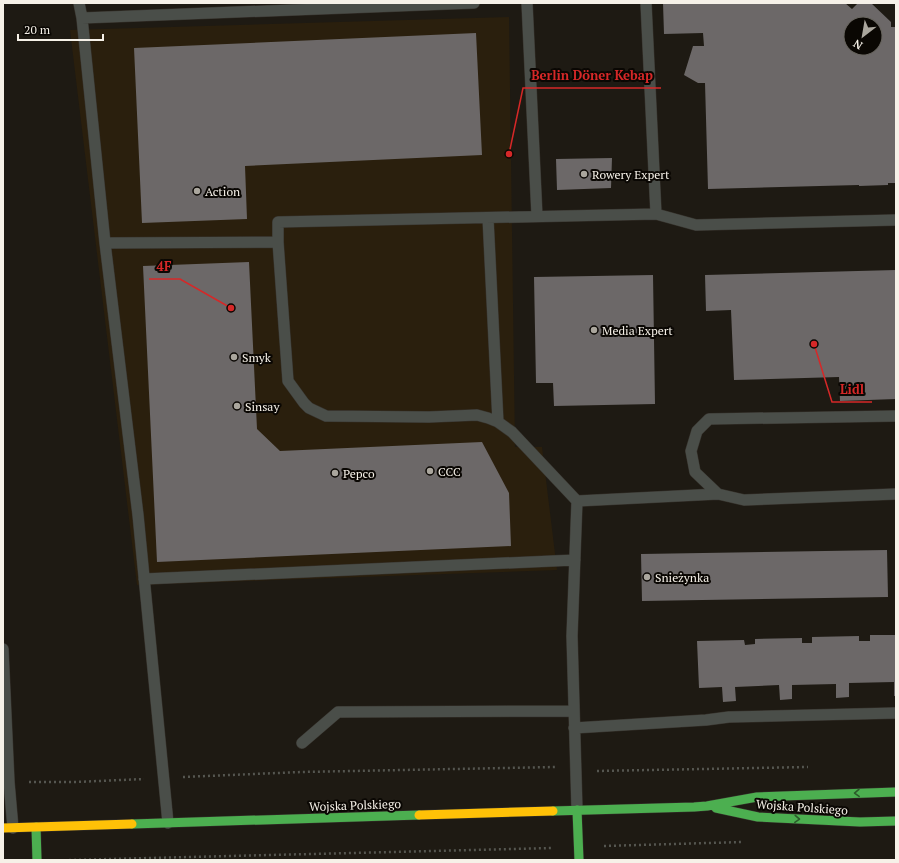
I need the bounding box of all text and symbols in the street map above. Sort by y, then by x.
scale bar [18,16,103,42]
north arrow [843,16,883,56]
text: 20 m [24,22,51,37]
text: N [850,36,865,53]
callout: Berlin Döner Kebap [523,63,661,88]
text: Berlin Döner Kebap [531,66,653,84]
place label: Rowery Expert [592,167,670,182]
marker: Rowery Expert [579,169,589,179]
place label: Action [205,184,240,199]
marker: Action [192,186,202,196]
callout: 4F [149,254,180,279]
text: 4F [157,257,172,275]
place label: Media Expert [602,323,673,338]
marker: Media Expert [589,325,599,335]
place label: Smyk [242,350,272,365]
marker: Smyk [229,352,239,362]
callout: Lidl [832,377,872,402]
text: Lidl [840,380,864,398]
place label: Sinsay [245,399,280,414]
marker: Sinsay [232,401,242,411]
place label: CCC [438,464,461,479]
place label: Pepco [343,466,375,481]
marker: CCC [425,466,435,476]
marker: Pepco [330,468,340,478]
place label: Snieżynka [655,570,709,585]
marker: Snieżynka [642,572,652,582]
one-way arrow [854,789,860,797]
street label: Wojska Polskiego [309,796,402,814]
street label: Wojska Polskiego [756,796,849,818]
one-way arrow [794,815,800,824]

